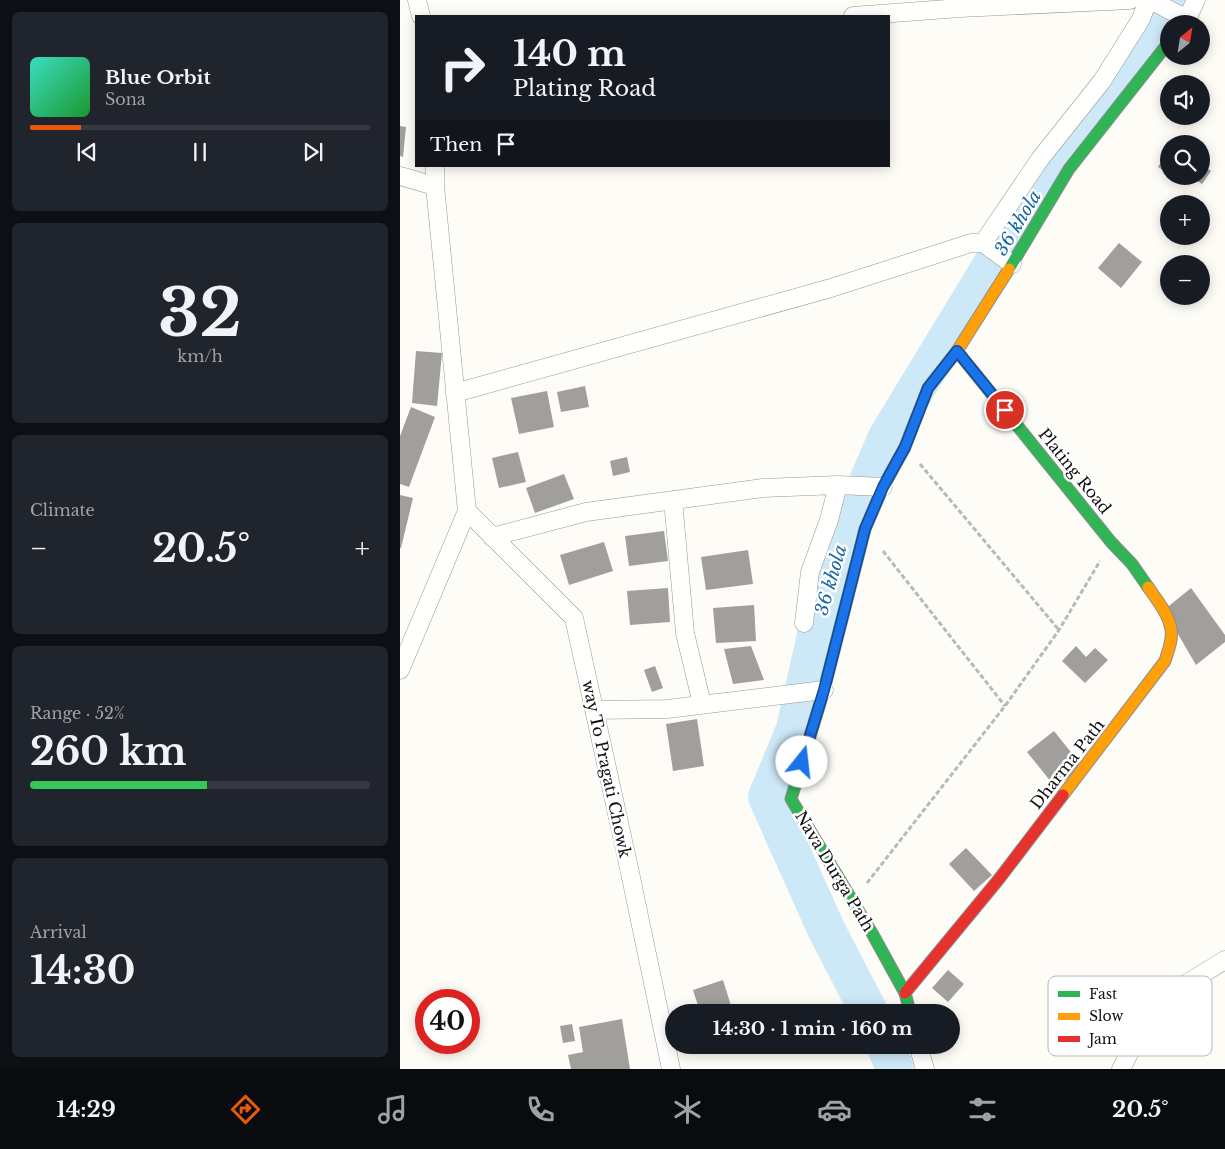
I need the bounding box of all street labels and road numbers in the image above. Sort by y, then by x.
street label: Plating Road [1034,424,1116,518]
street label: way To Pragati Chowk [578,678,636,860]
street label: Dharma Path [1026,715,1108,813]
street label: Nava Durga Path [791,807,879,935]

